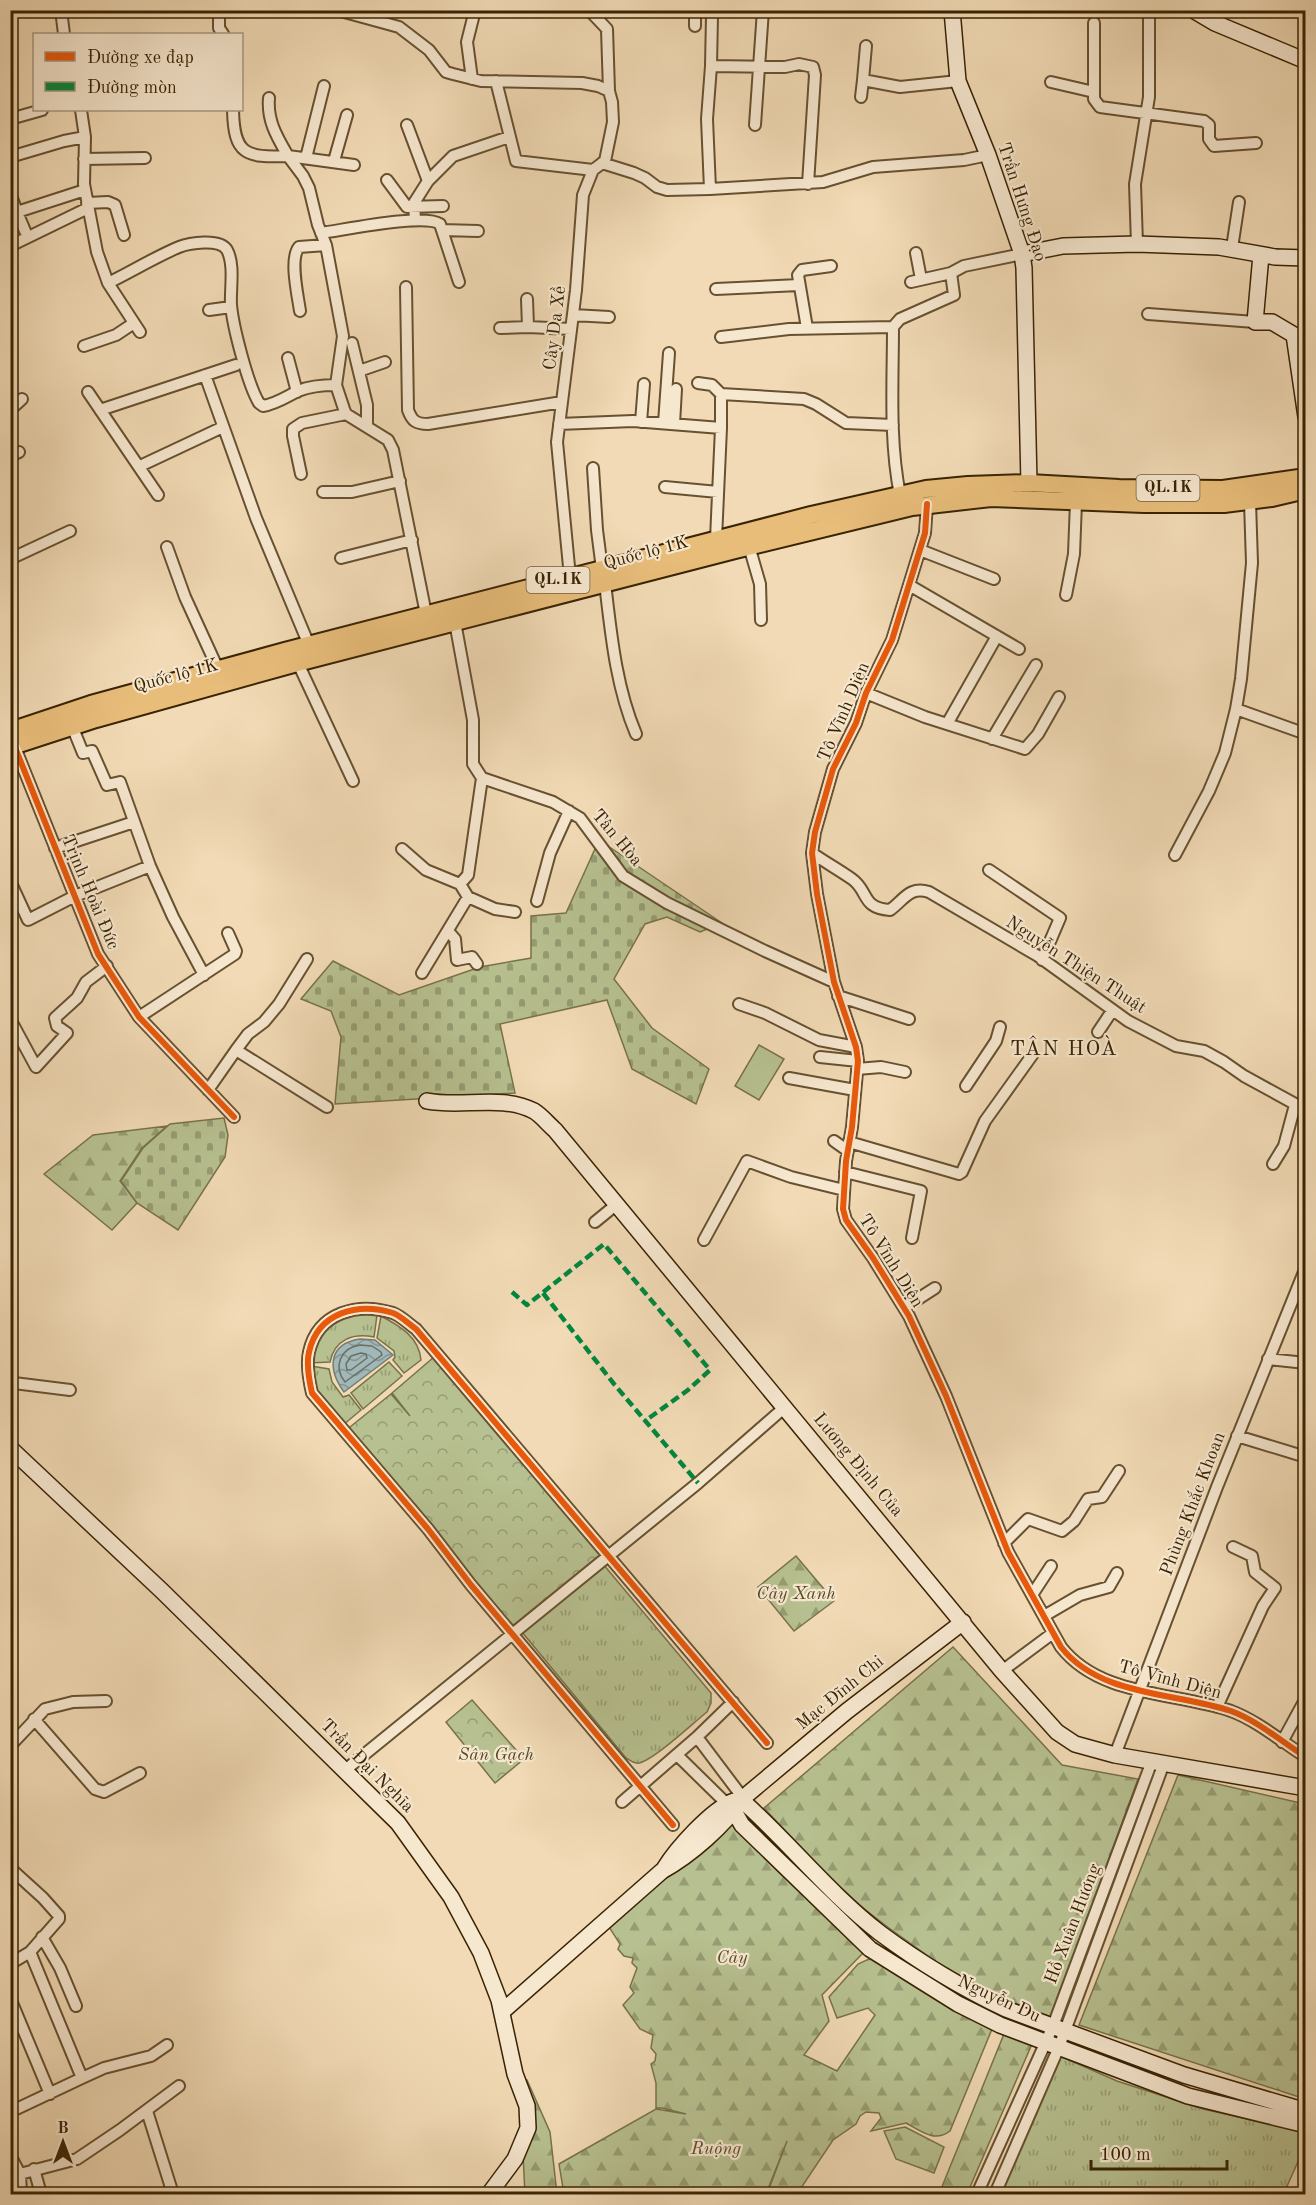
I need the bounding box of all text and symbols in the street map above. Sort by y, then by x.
legend [33,33,243,111]
text: Đường xe đạp [87,49,194,67]
text: Đường mòn [87,79,177,97]
street label: Trần Hưng Đạo [994,139,1053,264]
street label: Cây Da Xề [538,284,569,371]
road number: QL.1K [1136,475,1200,501]
street label: Quốc lộ 1K [601,532,690,573]
road number: QL.1K [526,567,590,593]
street label: Quốc lộ 1K [131,655,220,696]
street label: Tô Vĩnh Diện [815,659,873,764]
street label: Tân Hòa [588,806,646,870]
street label: Trịnh Hoài Đức [58,832,122,952]
street label: Nguyễn Thiện Thuật [1003,911,1151,1017]
district label: TÂN HOÀ [1010,1035,1118,1060]
street label: Tô Vĩnh Diện [855,1211,927,1311]
street label: Lương Định Của [810,1410,906,1520]
street label: Phùng Khắc Khoan [1155,1428,1229,1578]
park label: Cây Xanh [756,1585,836,1603]
street label: Mạc Đĩnh Chi [793,1652,887,1734]
street label: Tô Vĩnh Diện [1116,1658,1224,1703]
street label: Trần Đại Nghĩa [317,1714,419,1816]
park label: Sân Gạch [458,1746,534,1764]
street label: Hồ Xuân Hương [1039,1860,1104,1987]
park label: Cây [717,1949,748,1967]
street label: Nguyễn Du [955,1970,1044,2026]
north arrow [33,2112,93,2172]
text: B [57,2121,69,2137]
scale bar [1091,2133,1228,2171]
park label: Ruộng [690,2140,742,2158]
text: 100 m [1100,2146,1151,2164]

